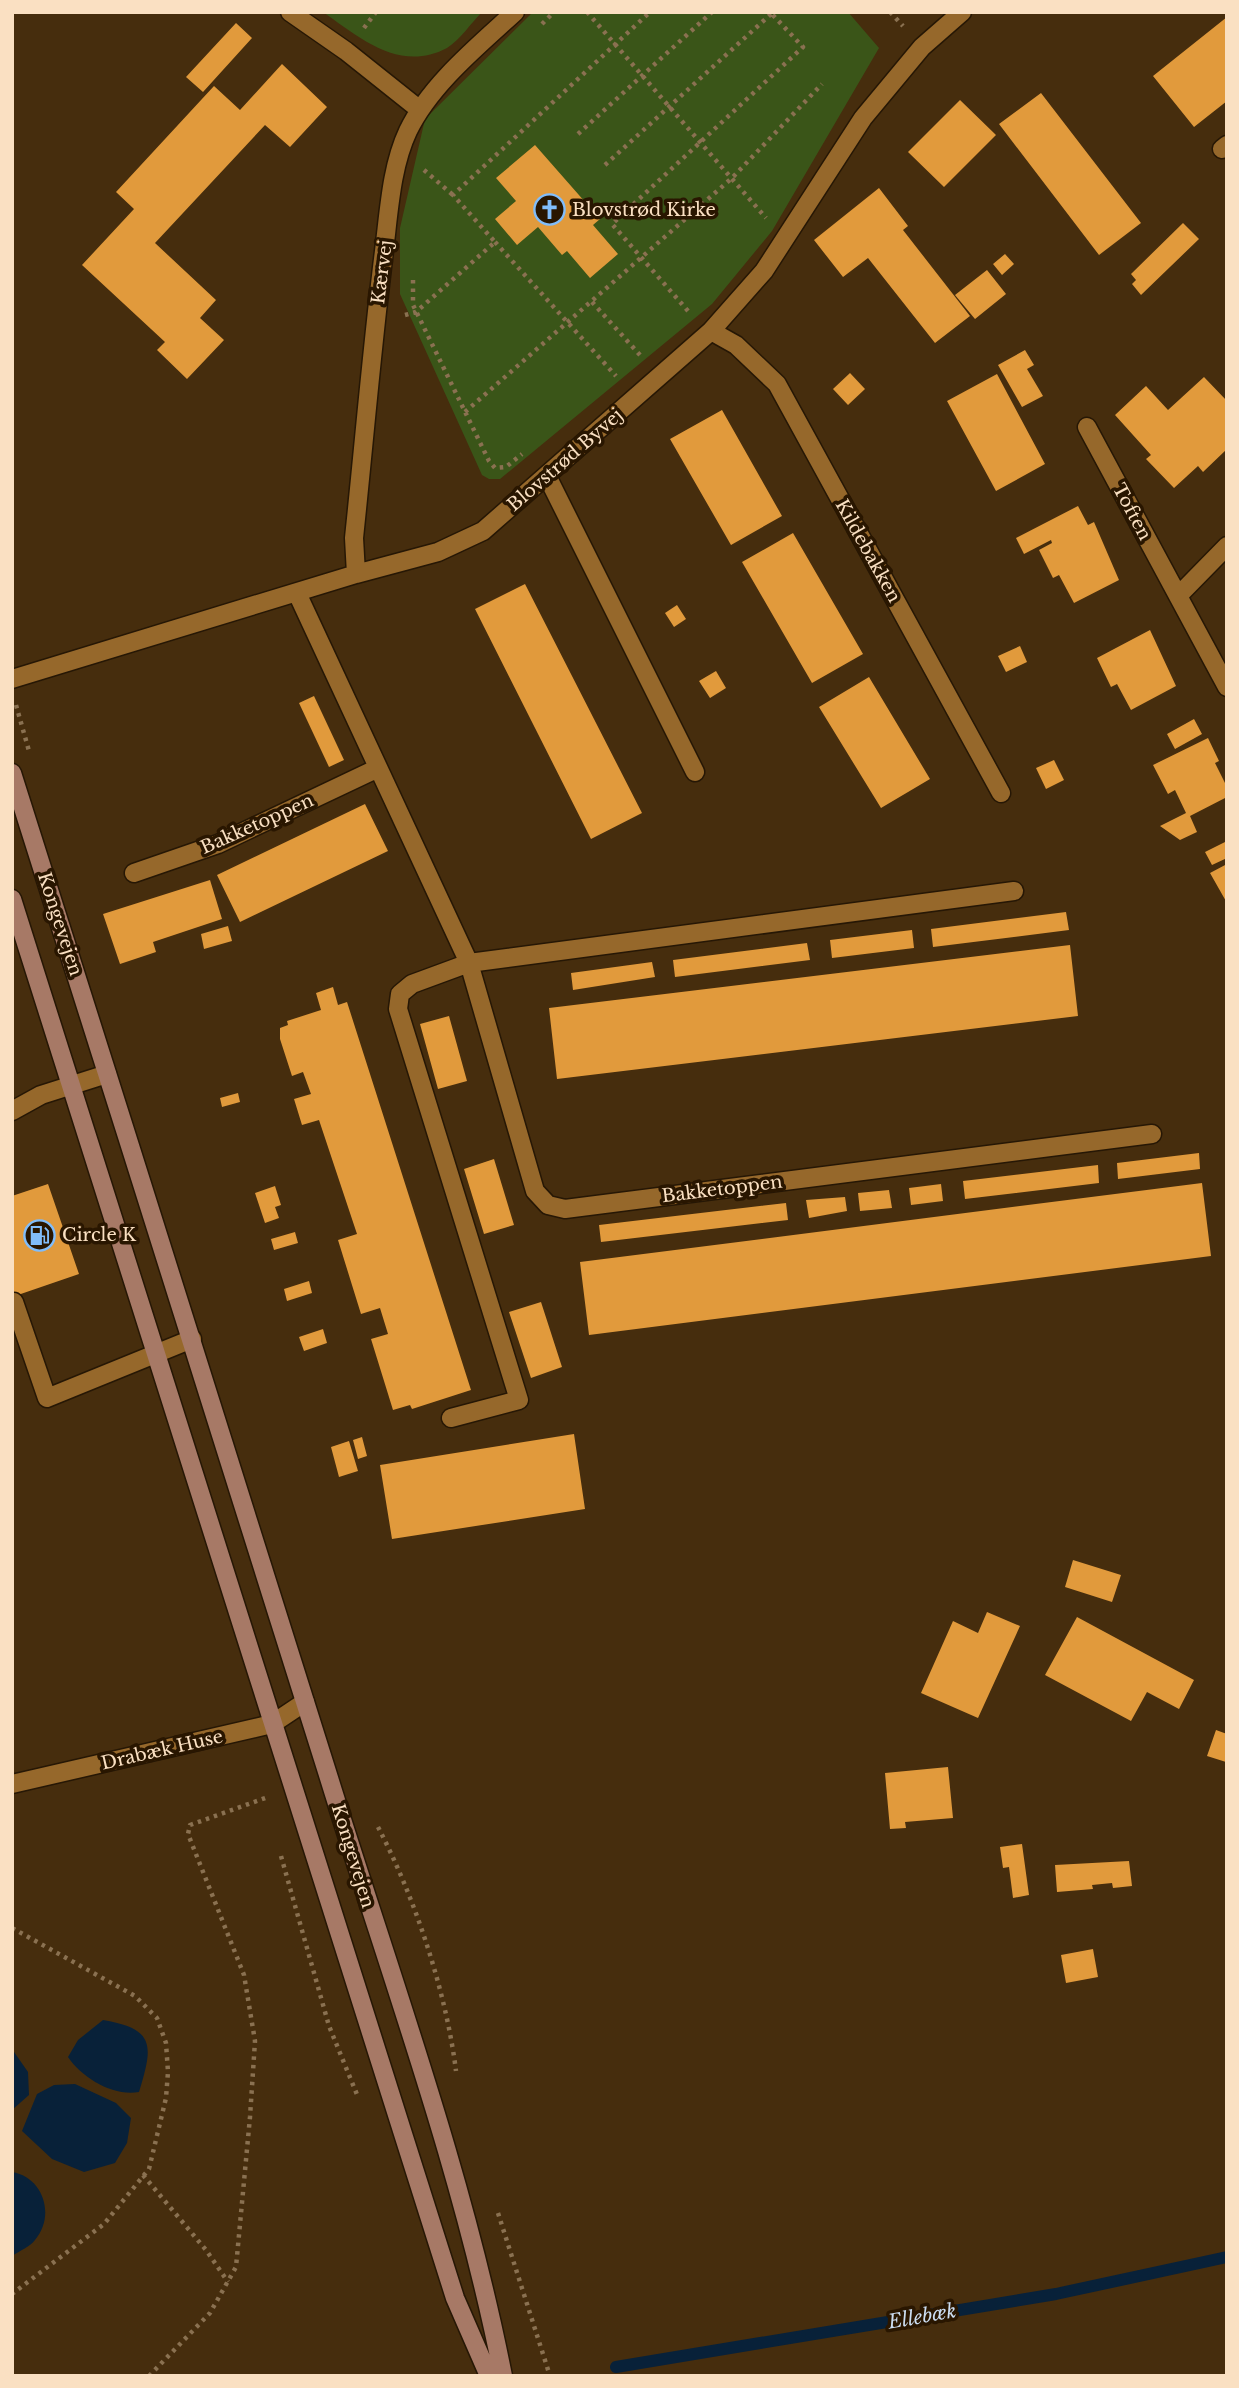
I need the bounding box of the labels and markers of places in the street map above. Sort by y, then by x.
church icon: Blovstrød Kirke [532,193,566,227]
place label: Blovstrød Kirke [572,199,716,221]
fuel station icon: Circle K [22,1218,56,1252]
place label: Circle K [62,1224,137,1246]

